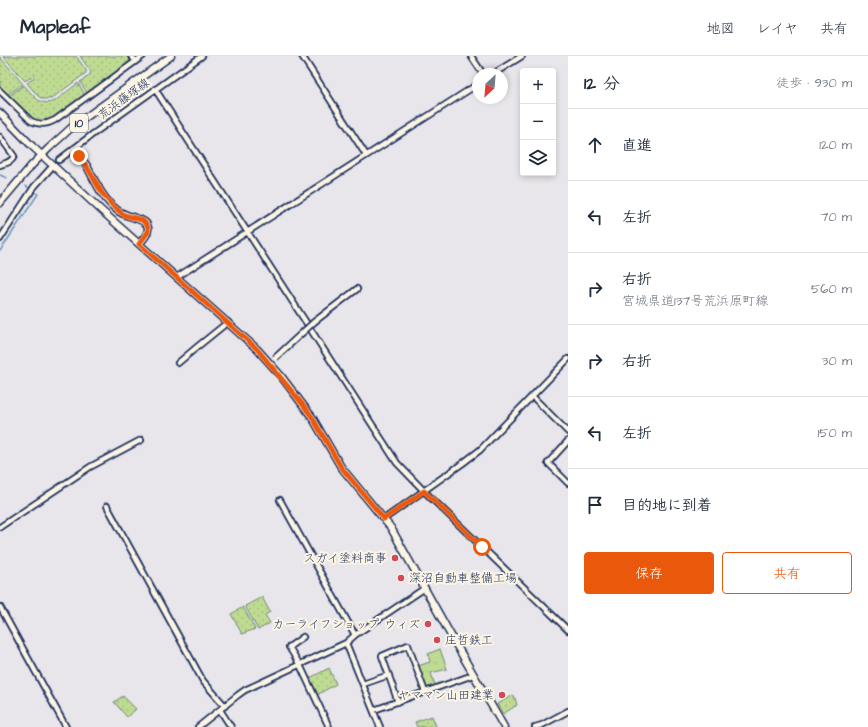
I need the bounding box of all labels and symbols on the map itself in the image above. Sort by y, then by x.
north arrow [472,68,508,104]
street label: 荒浜藤塚線 [95,74,153,124]
road number: 10 [70,114,88,132]
route end [70,147,88,165]
route start [473,538,491,556]
place label: スガイ塗料商事 [303,550,387,567]
marker: スガイ塗料商事 [390,553,400,563]
place label: 深沼自動車整備工場 [409,570,517,587]
marker: 深沼自動車整備工場 [396,573,406,583]
place label: カーライフショップ ウィズ [272,616,420,633]
marker: カーライフショップ ウィズ [423,619,433,629]
place label: 庄哲鉄工 [445,632,493,649]
marker: 庄哲鉄工 [432,635,442,645]
place label: ヤママン山田建業 [398,687,494,704]
marker: ヤママン山田建業 [497,690,507,700]

